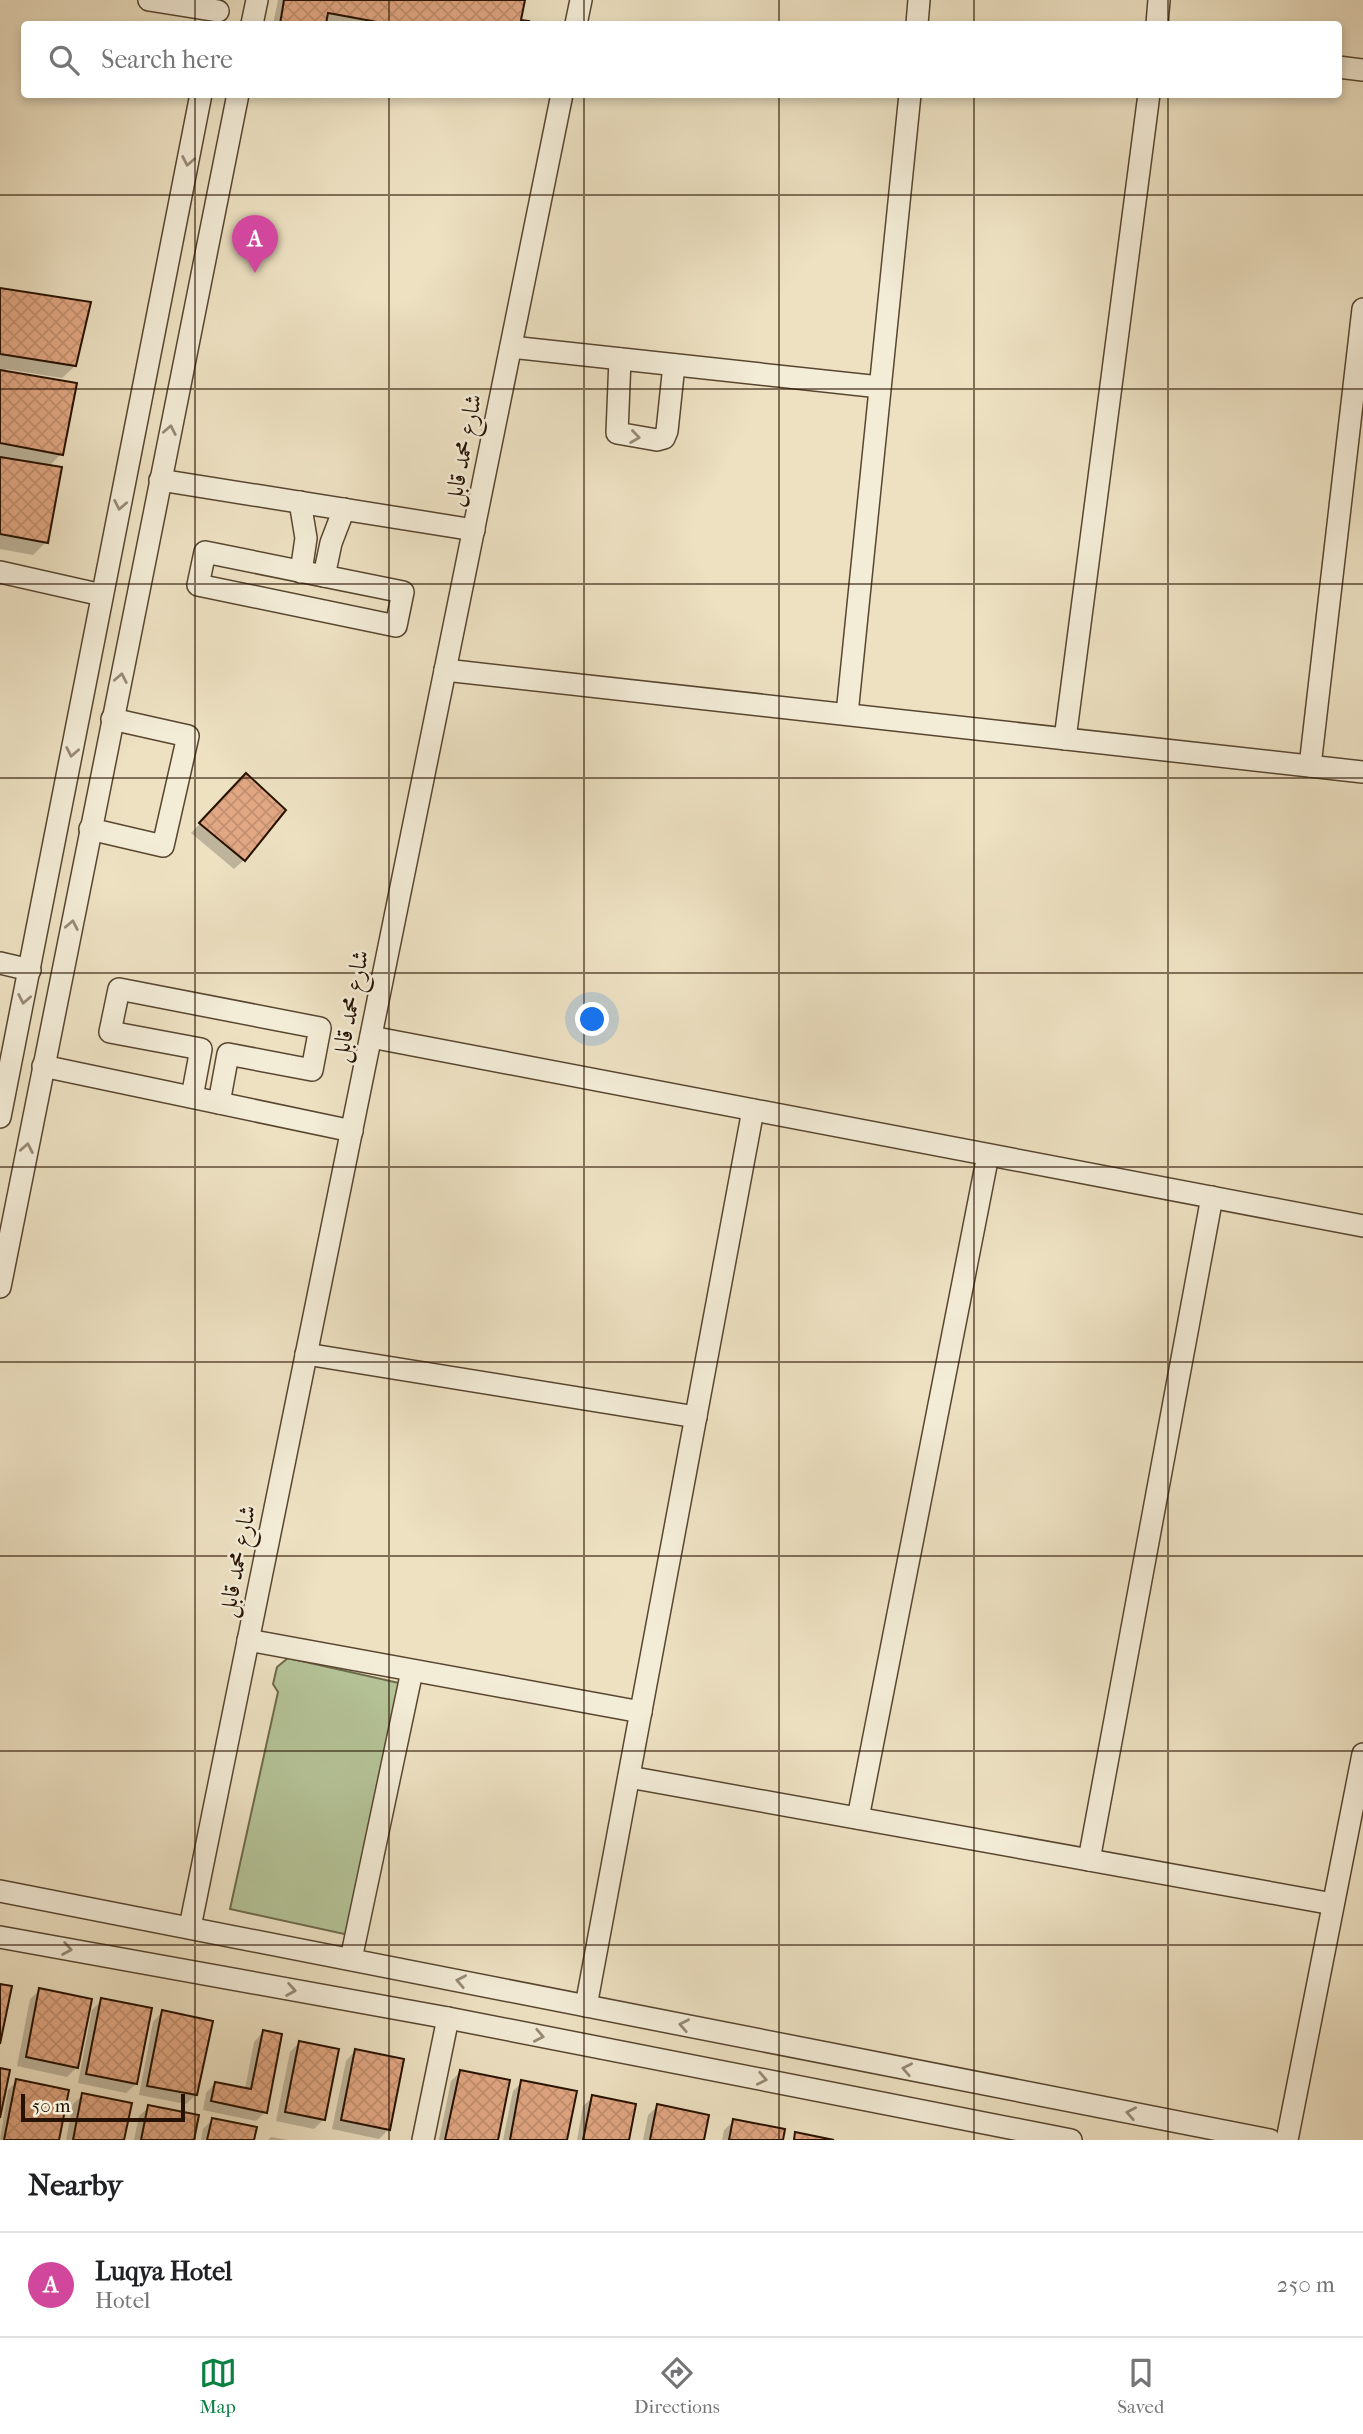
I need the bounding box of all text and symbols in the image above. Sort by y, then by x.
search box [21,21,1342,98]
icon: search [45,41,83,79]
text: Search here [101,44,233,75]
one-way arrow [182,155,197,167]
pin: A [232,215,278,273]
street label: شارع محمد قابل [438,392,493,509]
one-way arrow [161,424,176,436]
one-way arrow [630,429,641,444]
one-way arrow [114,499,129,511]
one-way arrow [112,672,127,684]
one-way arrow [65,746,80,758]
one-way arrow [63,919,78,931]
street label: شارع محمد قابل [325,948,380,1065]
one-way arrow [17,993,32,1005]
your location [575,1002,609,1036]
one-way arrow [19,1142,34,1154]
street label: شارع محمد قابل [212,1503,267,1620]
one-way arrow [61,1941,73,1956]
one-way arrow [455,1974,467,1989]
one-way arrow [285,1981,297,1996]
one-way arrow [678,2018,690,2033]
one-way arrow [533,2027,545,2042]
one-way arrow [901,2062,913,2077]
one-way arrow [756,2071,768,2086]
scale bar [21,2091,186,2123]
text: 50 m [32,2095,71,2117]
one-way arrow [1125,2106,1137,2121]
text: Nearby [28,2168,123,2203]
text: Luqya Hotel [95,2256,232,2287]
text: A [44,2271,58,2298]
text: 250 m [1277,2271,1335,2298]
text: Hotel [95,2287,150,2314]
tab: Map [199,2354,237,2418]
tab: Directions [634,2354,720,2418]
tab: Saved [1117,2354,1164,2418]

